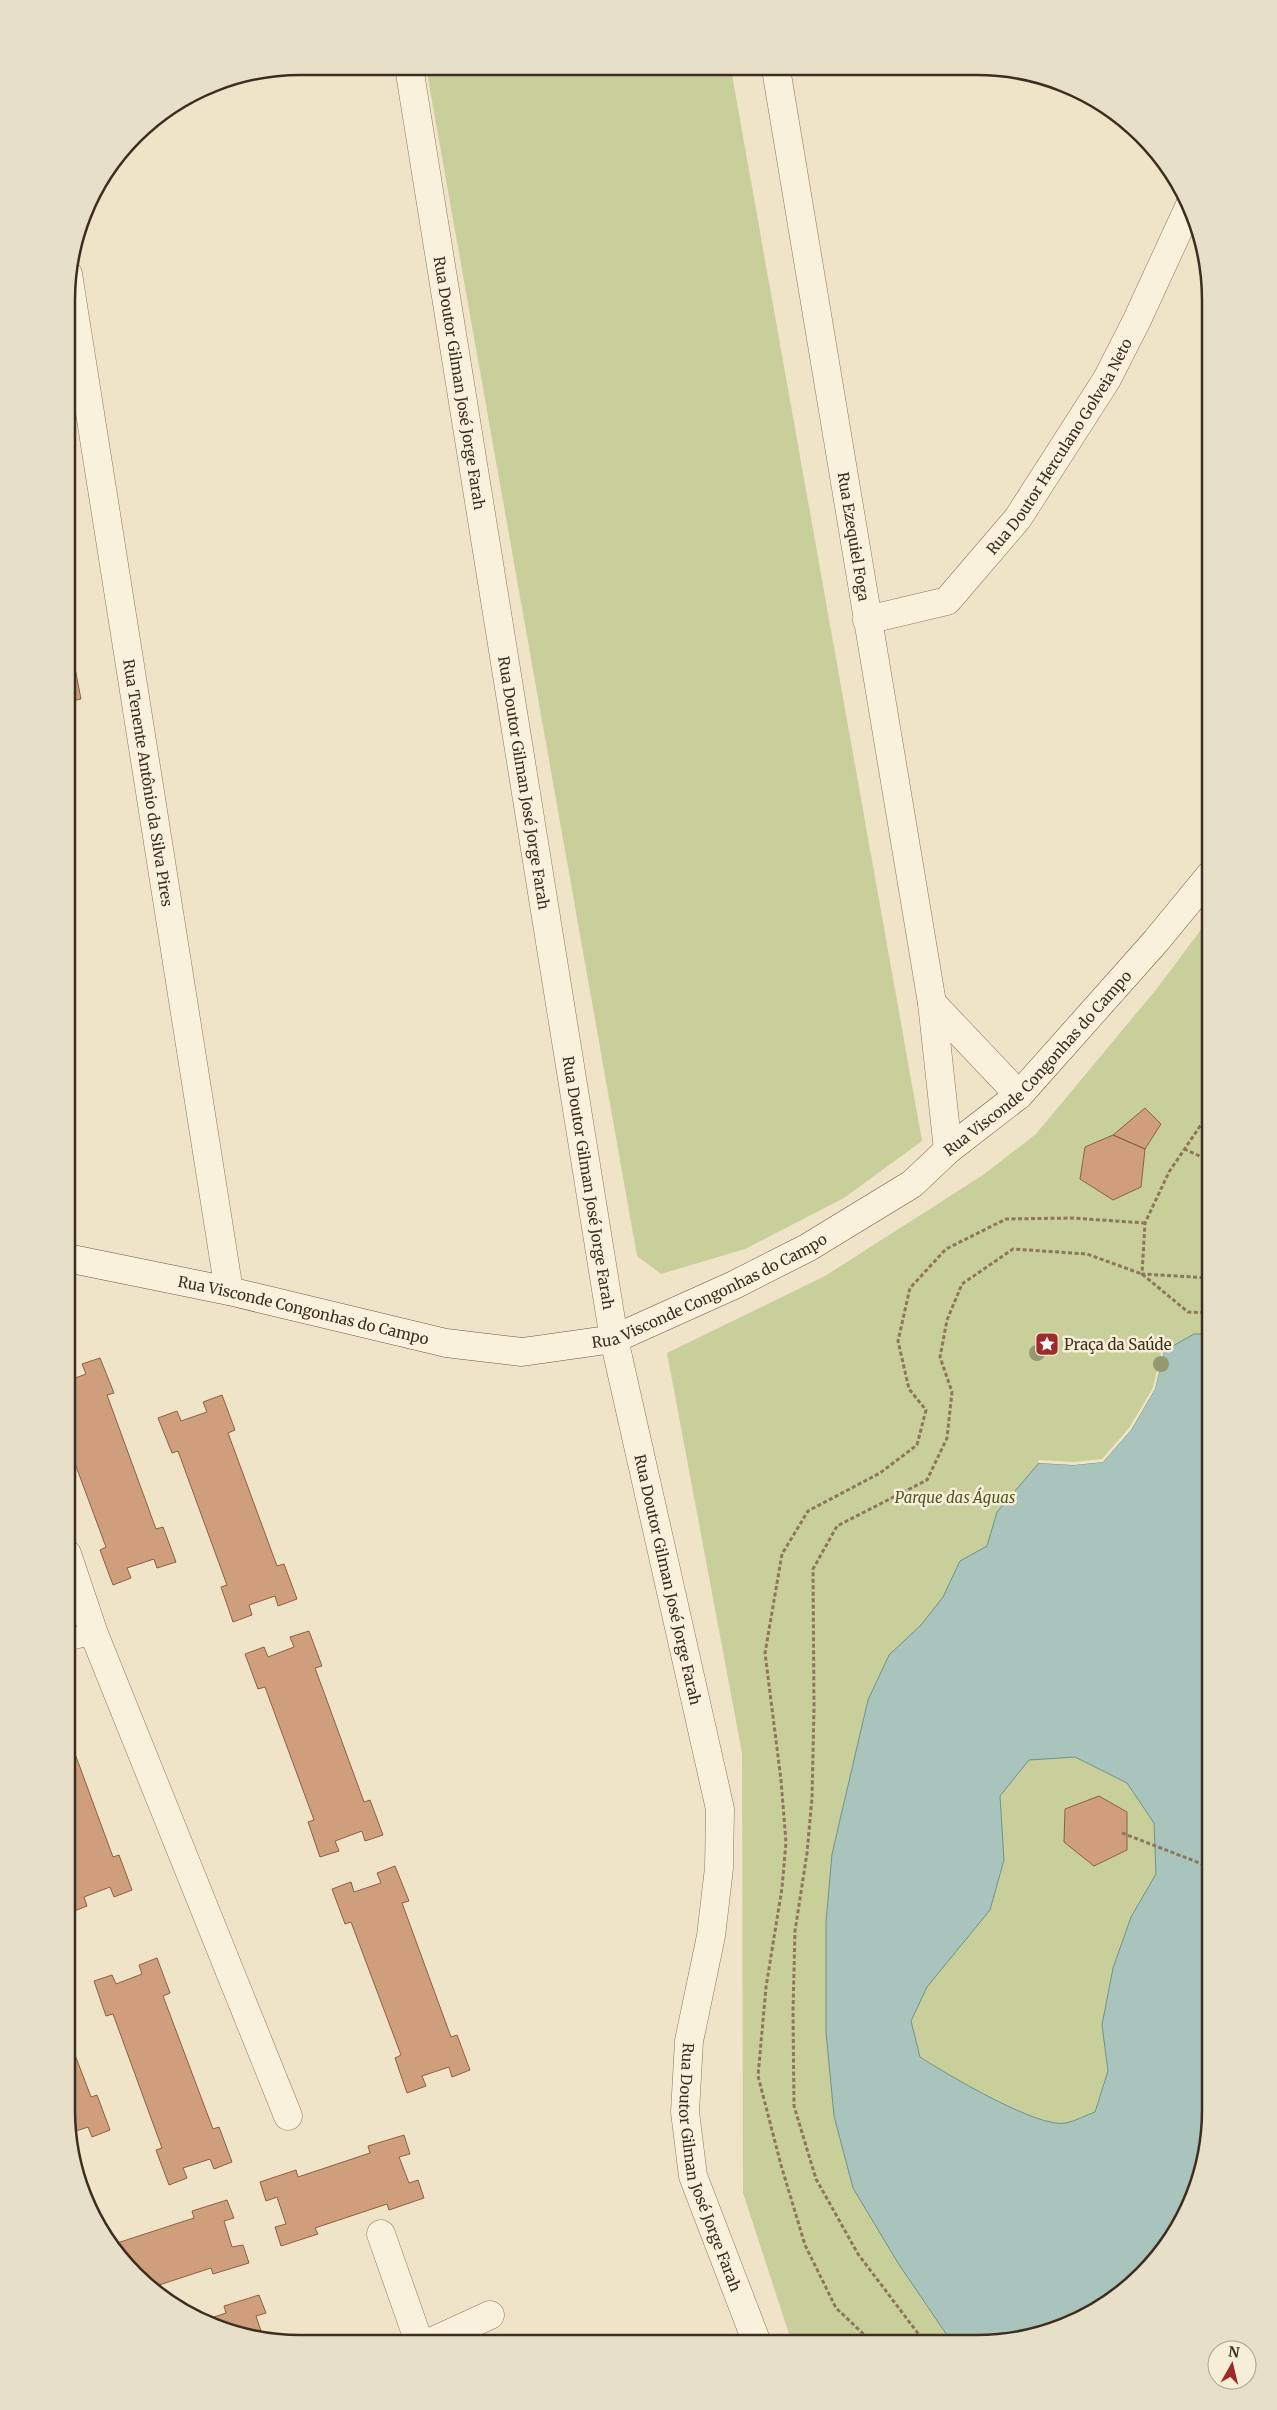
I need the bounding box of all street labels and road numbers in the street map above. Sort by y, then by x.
street label: Rua Doutor Gilman José Jorge Farah [430,255,490,511]
street label: Rua Doutor Herculano Golveia Neto [982,335,1136,558]
street label: Rua Ezequiel Foga [834,470,874,603]
street label: Rua Doutor Gilman José Jorge Farah [495,655,554,911]
street label: Rua Tenente Antônio da Silva Pires [120,658,177,908]
street label: Rua Visconde Congonhas do Campo [939,966,1135,1160]
street label: Rua Doutor Gilman José Jorge Farah [559,1054,619,1311]
street label: Rua Visconde Congonhas do Campo [590,1229,830,1352]
street label: Rua Visconde Congonhas do Campo [176,1271,431,1348]
street label: Rua Doutor Gilman José Jorge Farah [631,1452,706,1707]
street label: Rua Doutor Gilman José Jorge Farah [675,2042,746,2294]

